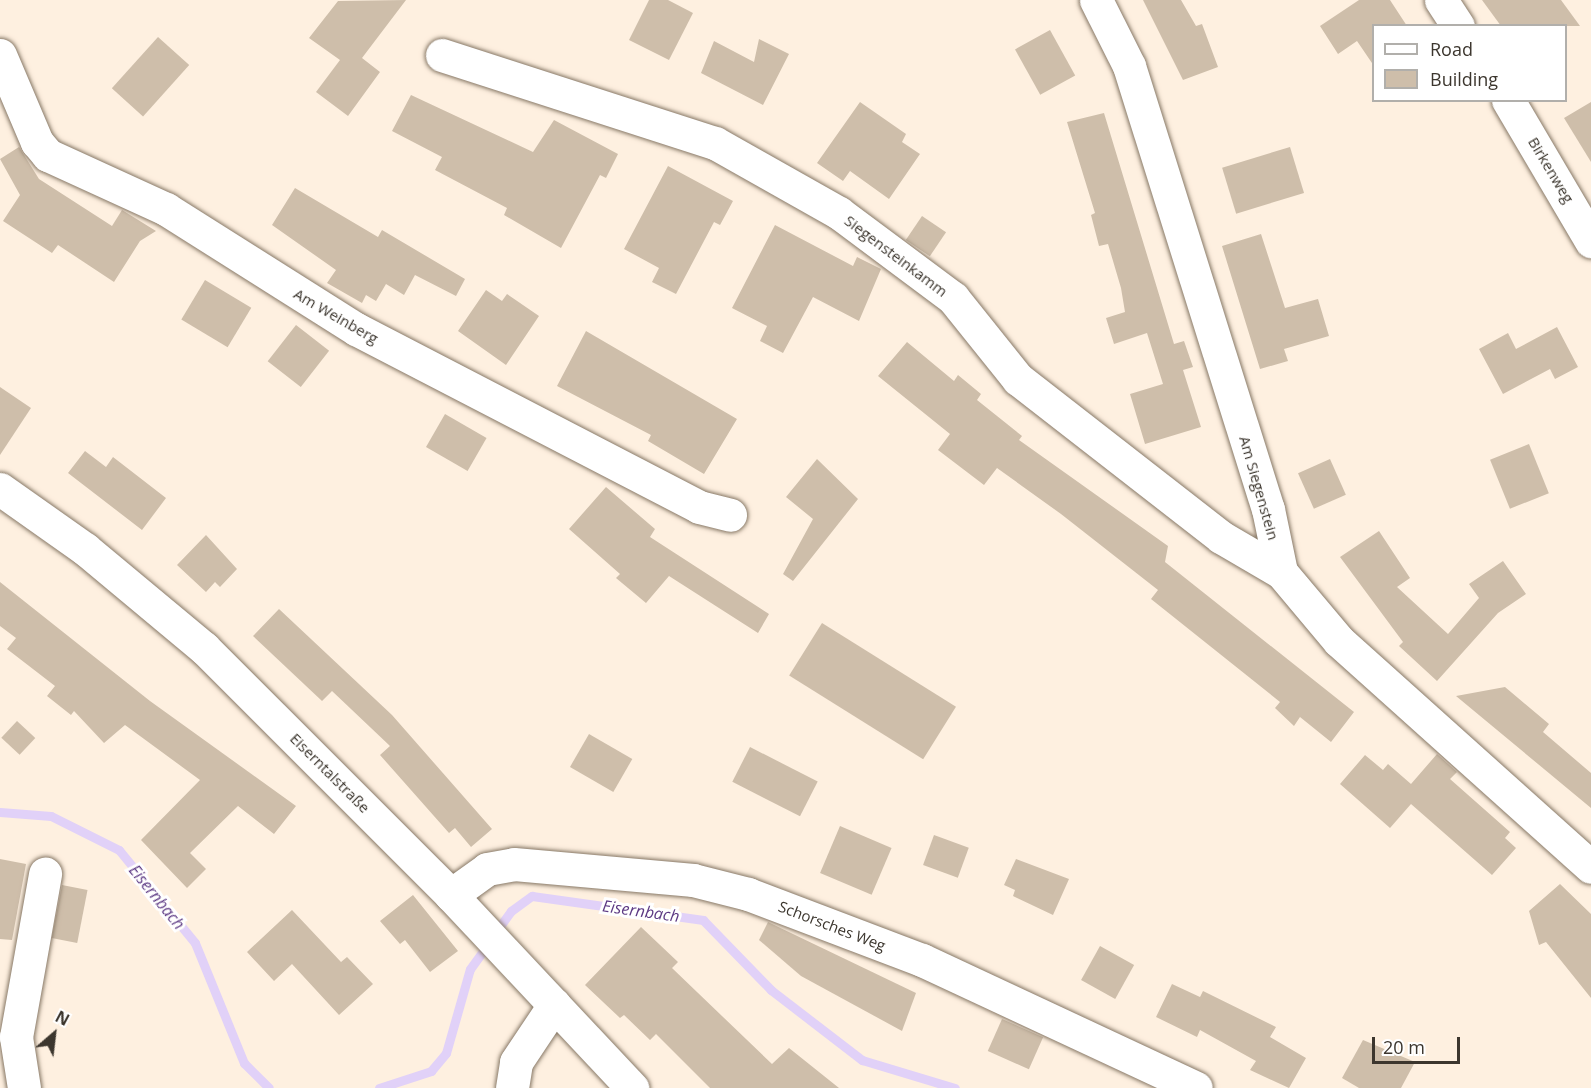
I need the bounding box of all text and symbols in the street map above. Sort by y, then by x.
legend [1372,24,1567,102]
text: Road [1430,37,1473,61]
text: Building [1430,67,1498,91]
street label: Birkenweg [1524,134,1578,206]
street label: Siegensteinkamm [841,211,951,301]
street label: Am Weinberg [291,285,381,347]
street label: Am Siegenstein [1236,434,1282,542]
street label: Eiserntalstraße [286,729,374,817]
water label: Eisernbach [125,861,189,933]
water label: Eisernbach [601,896,681,926]
street label: Schorsches Weg [776,897,888,955]
north arrow [24,1004,84,1064]
text: N [52,1005,73,1031]
scale bar [1375,1025,1464,1063]
text: 20 m [1383,1035,1425,1059]

